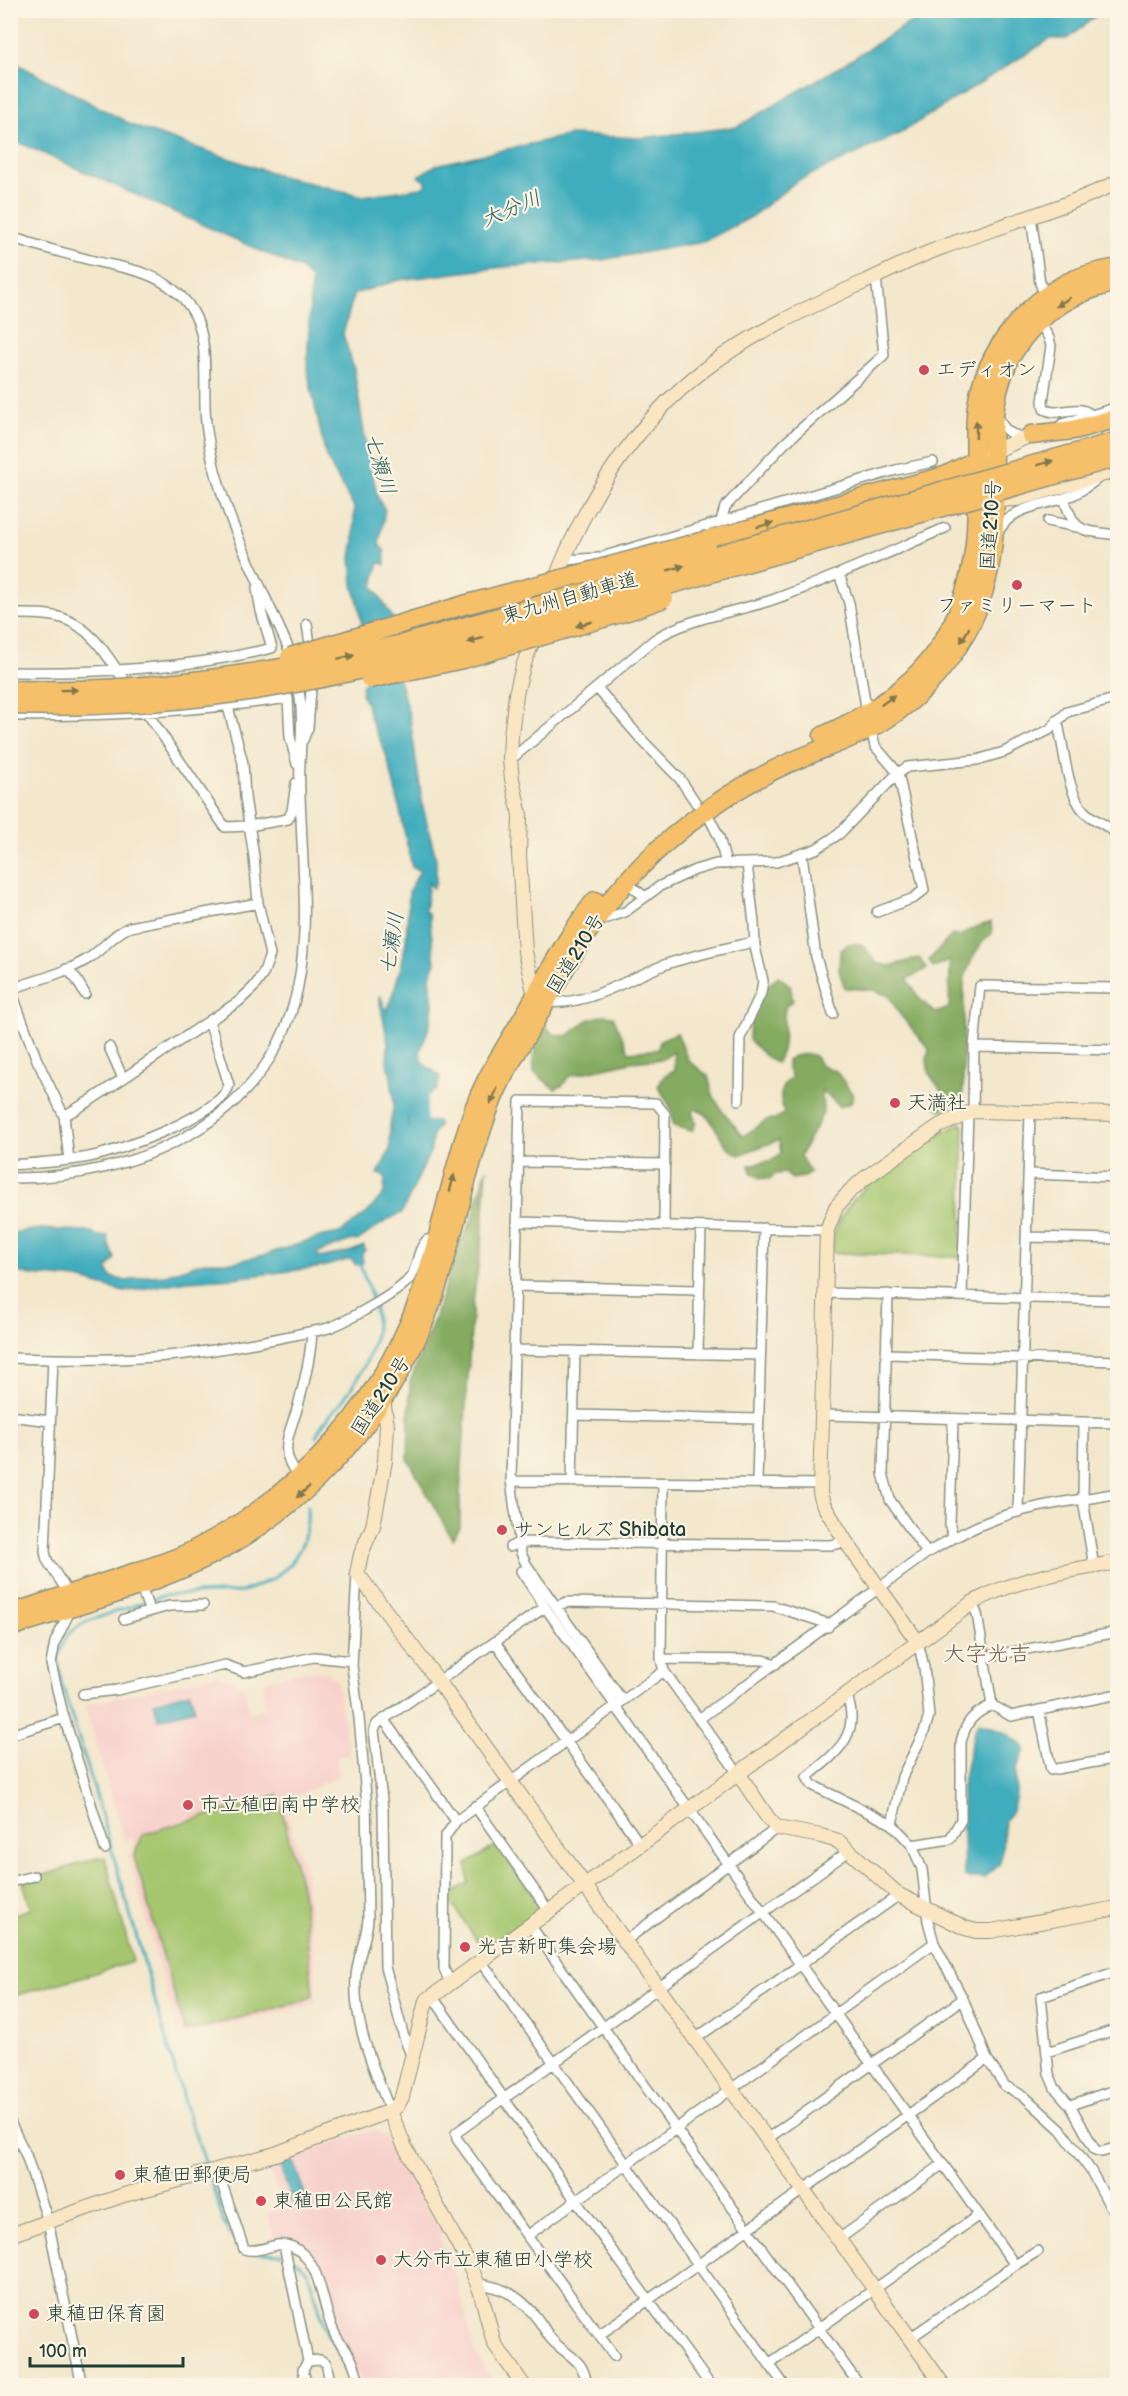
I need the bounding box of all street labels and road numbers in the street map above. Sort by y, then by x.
street label: 国道210号 [976,479,1006,571]
street label: 東九州自動車道 [499,567,641,629]
street label: 国道210号 [542,909,610,999]
street label: 国道210号 [346,1351,416,1441]

